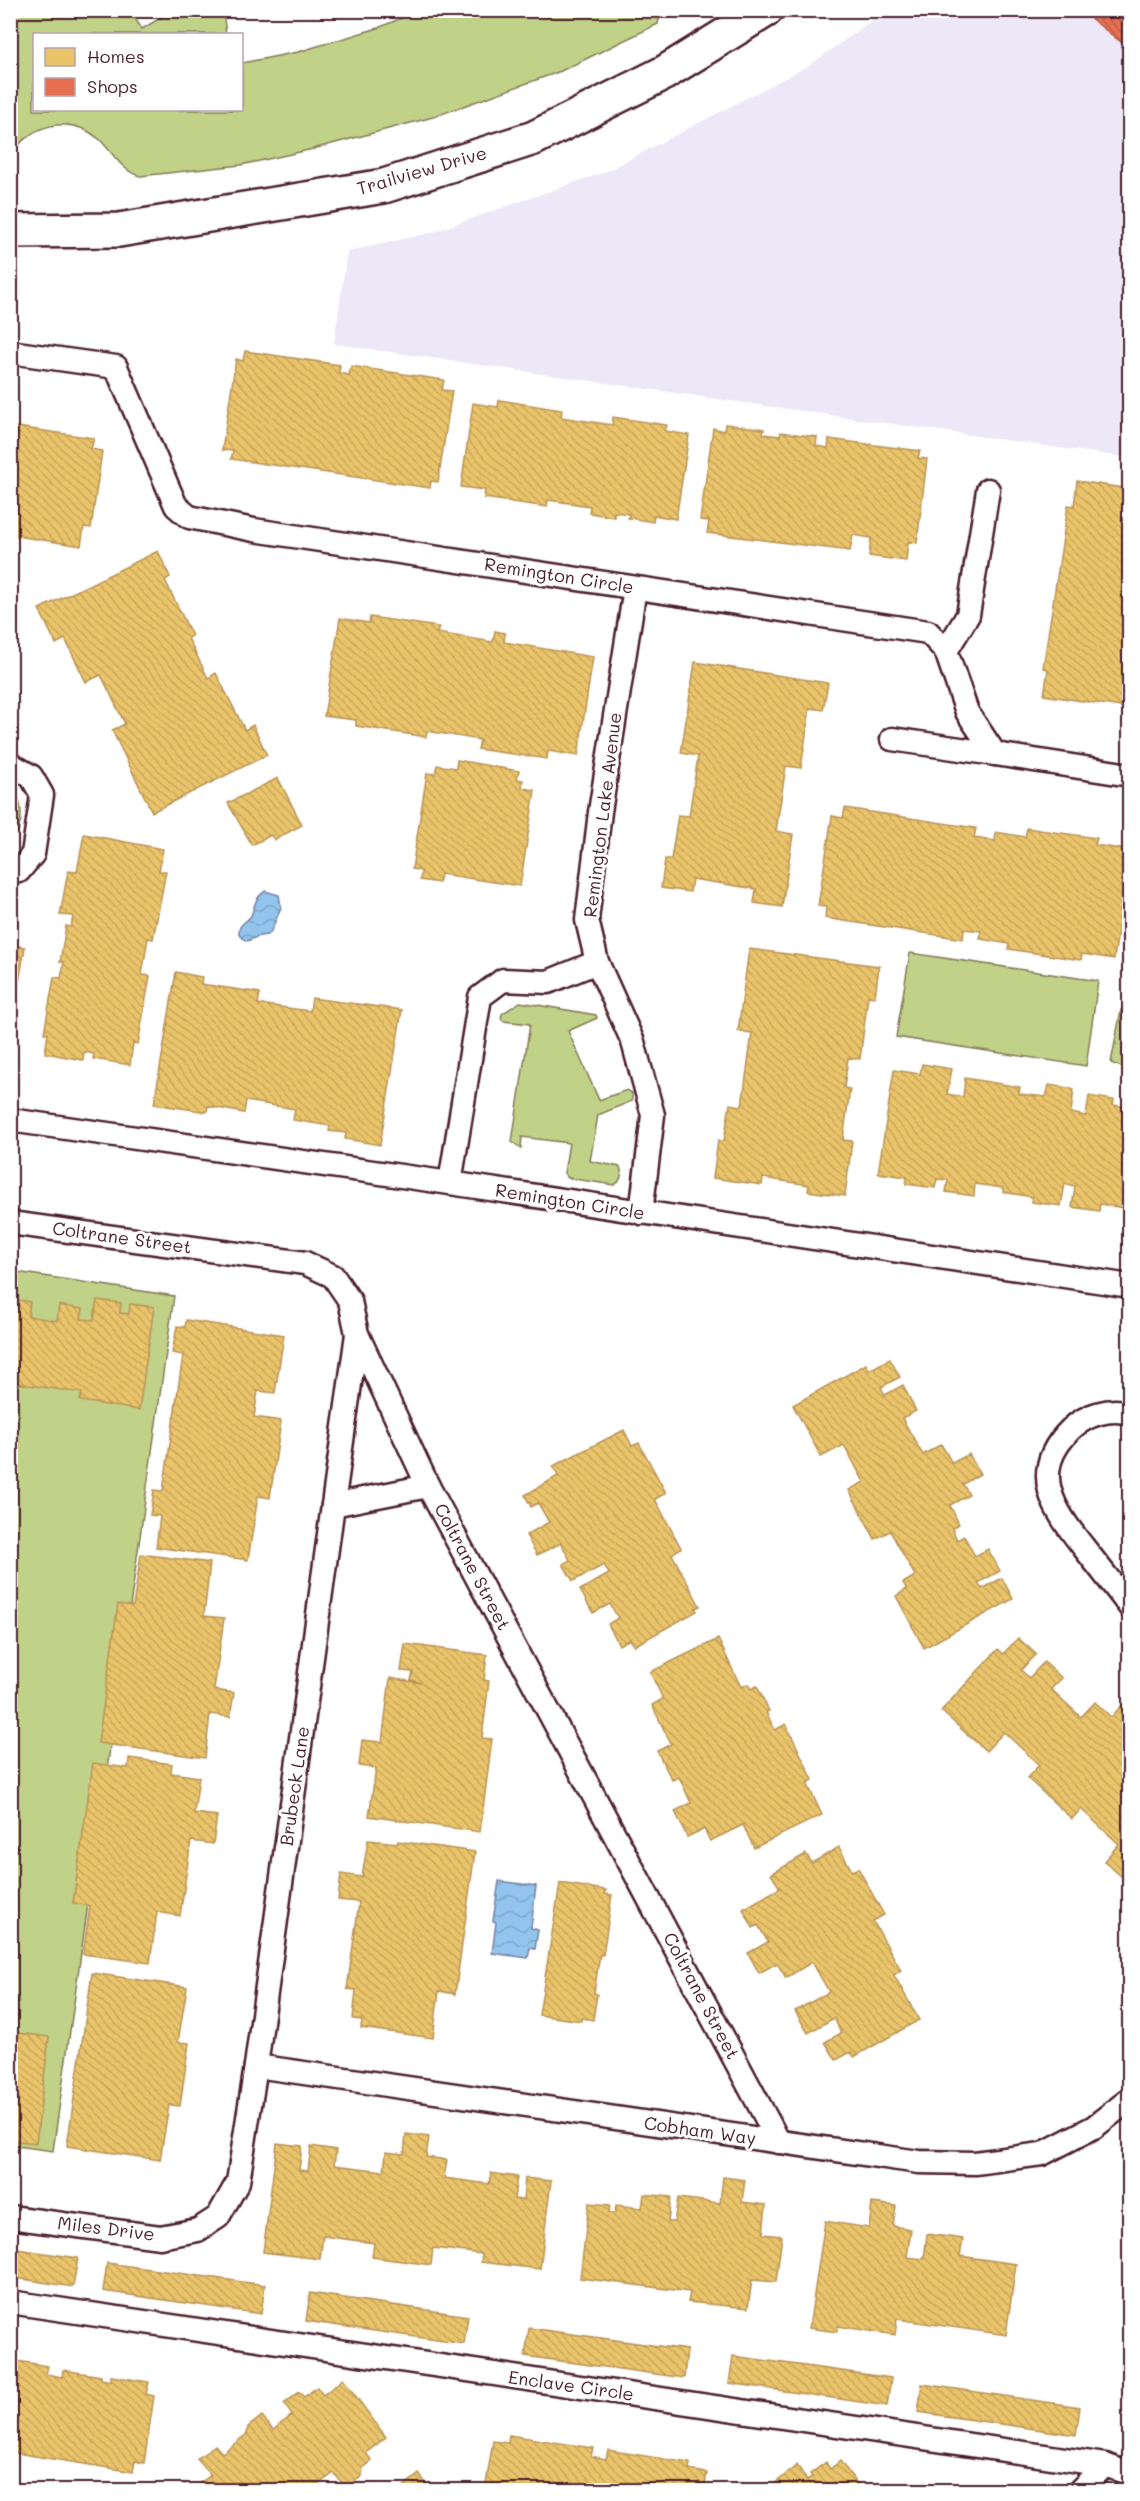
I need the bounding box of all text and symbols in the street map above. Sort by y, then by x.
legend [33,33,243,111]
text: Homes [87,44,145,68]
text: Shops [87,74,138,98]
street label: Trailview Drive [354,140,489,200]
street label: Remington Circle [483,551,636,599]
street label: Remington Lake Avenue [578,711,627,919]
street label: Remington Circle [494,1177,647,1225]
street label: Coltrane Street [51,1215,193,1259]
street label: Coltrane Street [429,1499,516,1634]
street label: Brubeck Lane [274,1725,314,1847]
street label: Coltrane Street [658,1928,745,2063]
street label: Cobham Way [643,2110,758,2150]
street label: Miles Drive [56,2210,156,2246]
street label: Enclave Circle [507,2364,636,2406]

